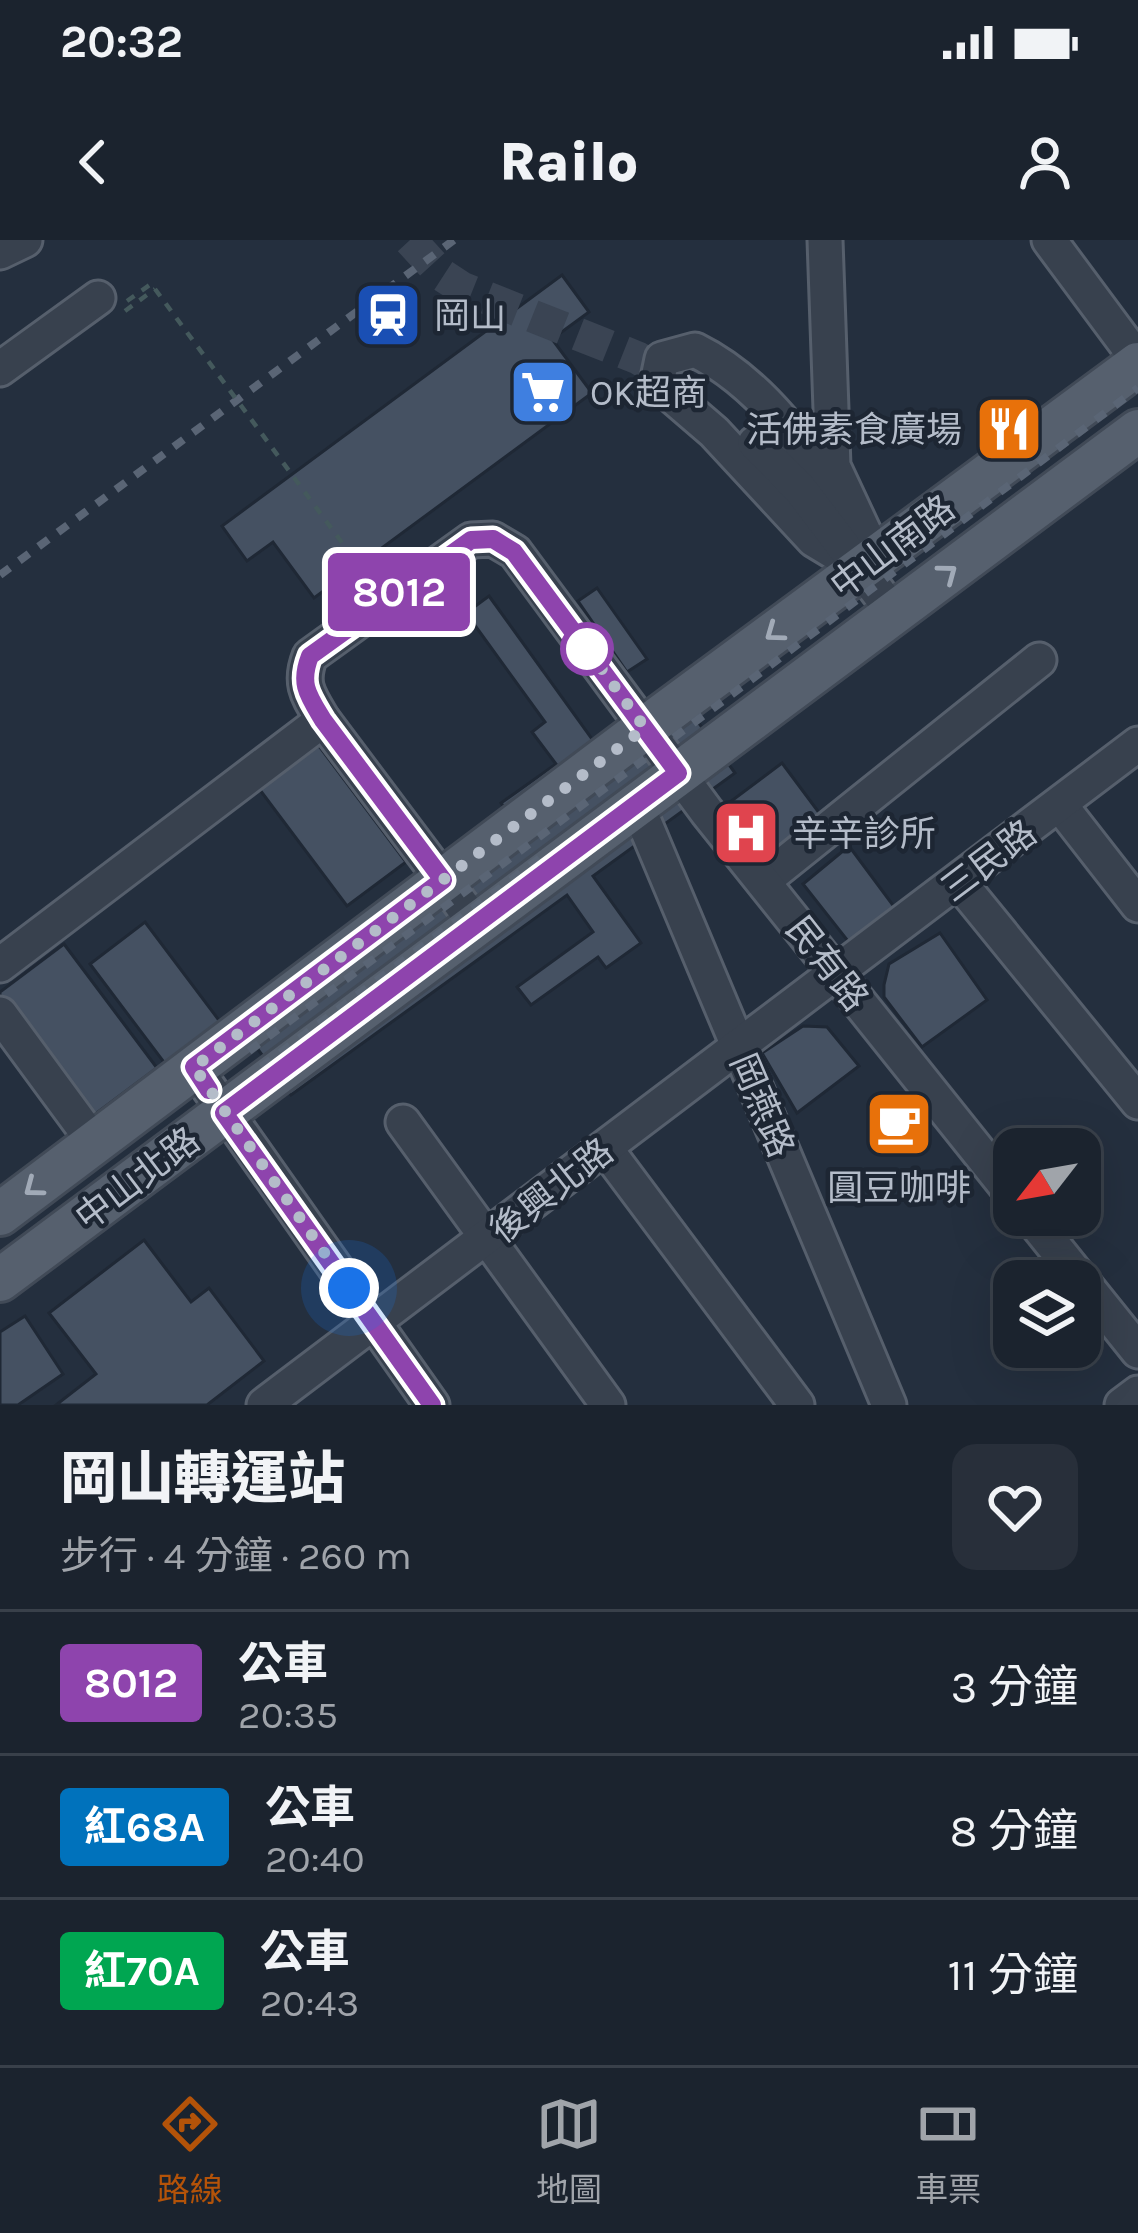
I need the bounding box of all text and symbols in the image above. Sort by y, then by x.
text: 20:32 [60,16,183,68]
icon: back [60,129,126,195]
icon: person [1012,129,1078,195]
text: Railo [500,130,638,194]
station icon: 岡山 [353,280,423,350]
place label: 岡山 [434,295,506,337]
supermarket icon: OK超商 [508,357,578,427]
place label: OK超商 [590,372,707,414]
restaurant icon: 活佛素食廣場 [974,394,1044,464]
place label: 活佛素食廣場 [746,409,962,451]
street label: 中山南路 [822,487,963,607]
line badge: 8012 [315,553,483,631]
one-way arrow [935,565,957,587]
text: 8012 [352,567,446,617]
one-way arrow [766,619,787,641]
unlabelled marker [562,624,612,674]
hospital icon: 辛辛診所 [711,798,781,868]
street label: 三民路 [933,812,1044,910]
place label: 辛辛診所 [792,813,936,855]
street label: 民有路 [777,908,877,1019]
street label: 岡燕路 [722,1047,803,1163]
cafe icon: 圓豆咖啡 [864,1089,934,1159]
street label: 中山北路 [67,1119,208,1239]
north arrow [993,1128,1101,1236]
map controls [993,1128,1101,1368]
street label: 後興北路 [482,1130,621,1252]
place label: 圓豆咖啡 [827,1167,971,1209]
one-way arrow [25,1174,47,1196]
your location [319,1258,379,1318]
button: layers [993,1260,1101,1368]
button: heart [952,1444,1078,1570]
text: 岡山轉運站 [60,1446,345,1512]
text: 步行 · 4 分鐘 · 260 m [60,1533,412,1579]
text: 公車 [238,1638,328,1690]
text: 8012 [84,1658,178,1708]
text: 3 分鐘 [951,1661,1078,1713]
text: 20:35 [238,1692,338,1738]
text: 公車 [265,1782,355,1834]
text: 紅68A [84,1802,205,1852]
text: 8 分鐘 [950,1805,1078,1857]
text: 20:40 [265,1836,365,1882]
text: 公車 [260,1926,350,1978]
text: 紅70A [84,1946,200,1996]
text: 11 分鐘 [948,1949,1078,2001]
text: 20:43 [260,1980,359,2026]
tab: 路線 [157,2091,223,2211]
tab: 地圖 [536,2091,602,2211]
tab: 車票 [915,2091,981,2211]

